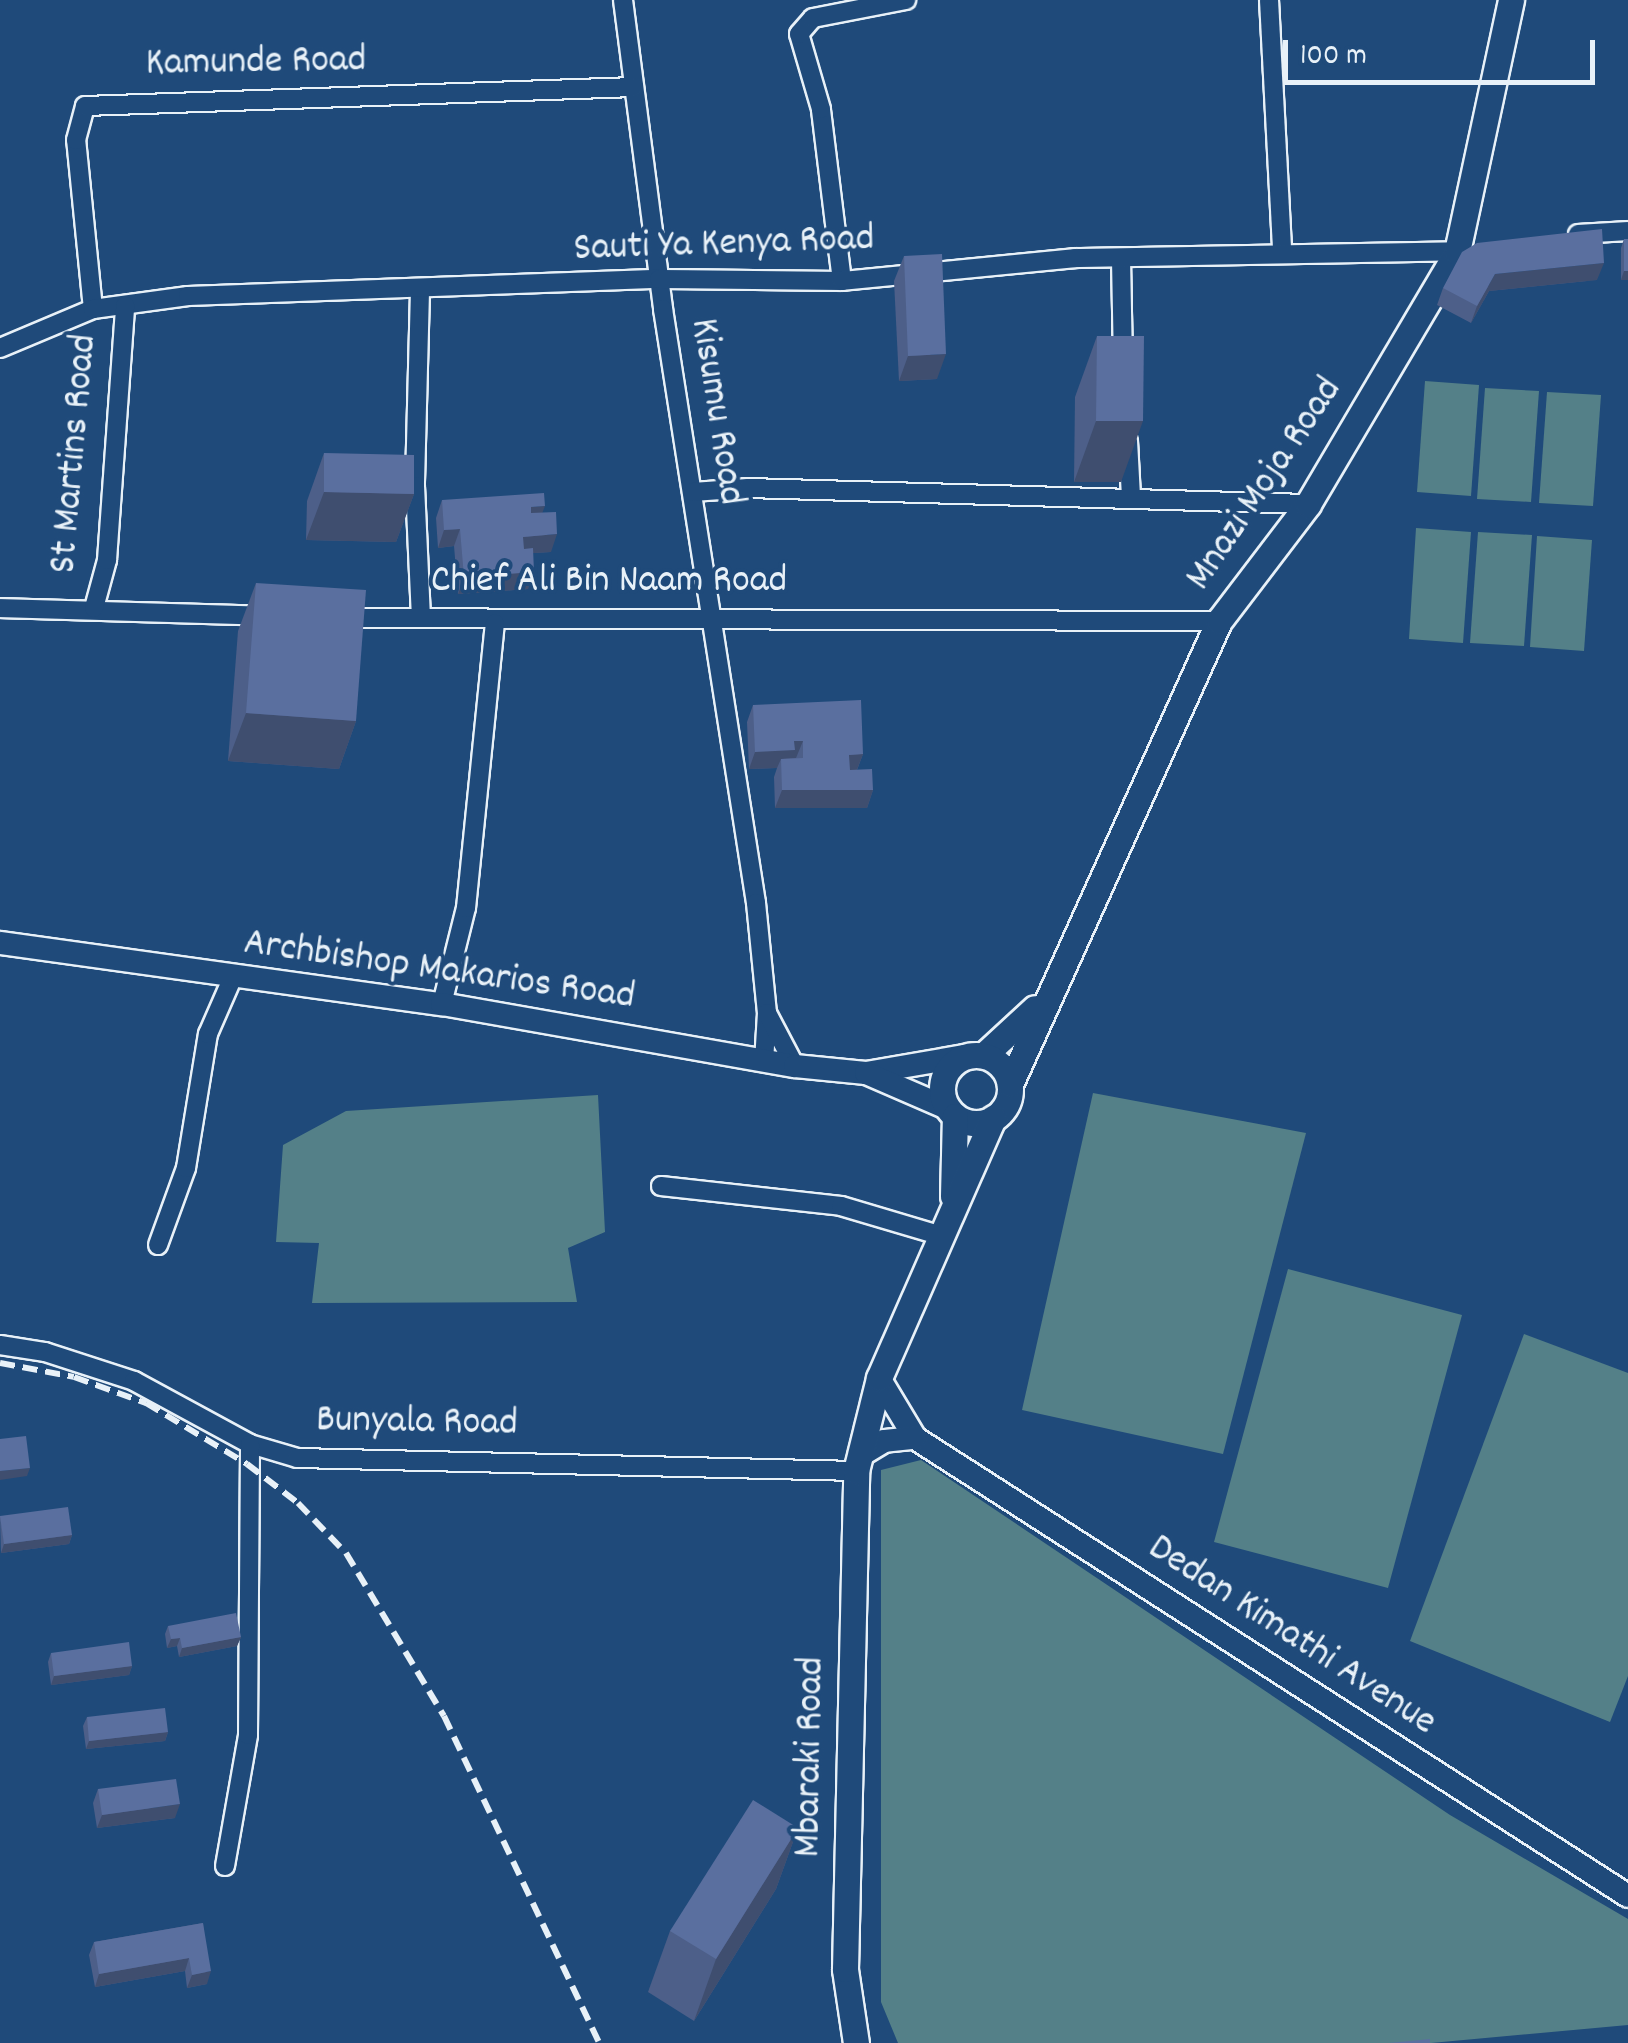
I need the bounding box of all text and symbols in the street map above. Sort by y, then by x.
scale bar [1288,20,1600,82]
text: 100 m [1300,36,1367,79]
street label: Kamunde Road [145,38,367,90]
street label: Sauti Ya Kenya Road [573,217,875,275]
street label: Kisumu Road [677,315,753,509]
street label: St Martins Road [42,332,110,576]
street label: Mnazi Moja Road [1177,369,1355,601]
street label: Chief Ali Bin Naam Road [431,559,787,607]
street label: Archbishop Makarios Road [240,921,638,1023]
street label: Bunyala Road [316,1398,518,1450]
street label: Dedan Kimathi Avenue [1138,1526,1444,1748]
street label: Mbaraki Road [786,1656,838,1858]

